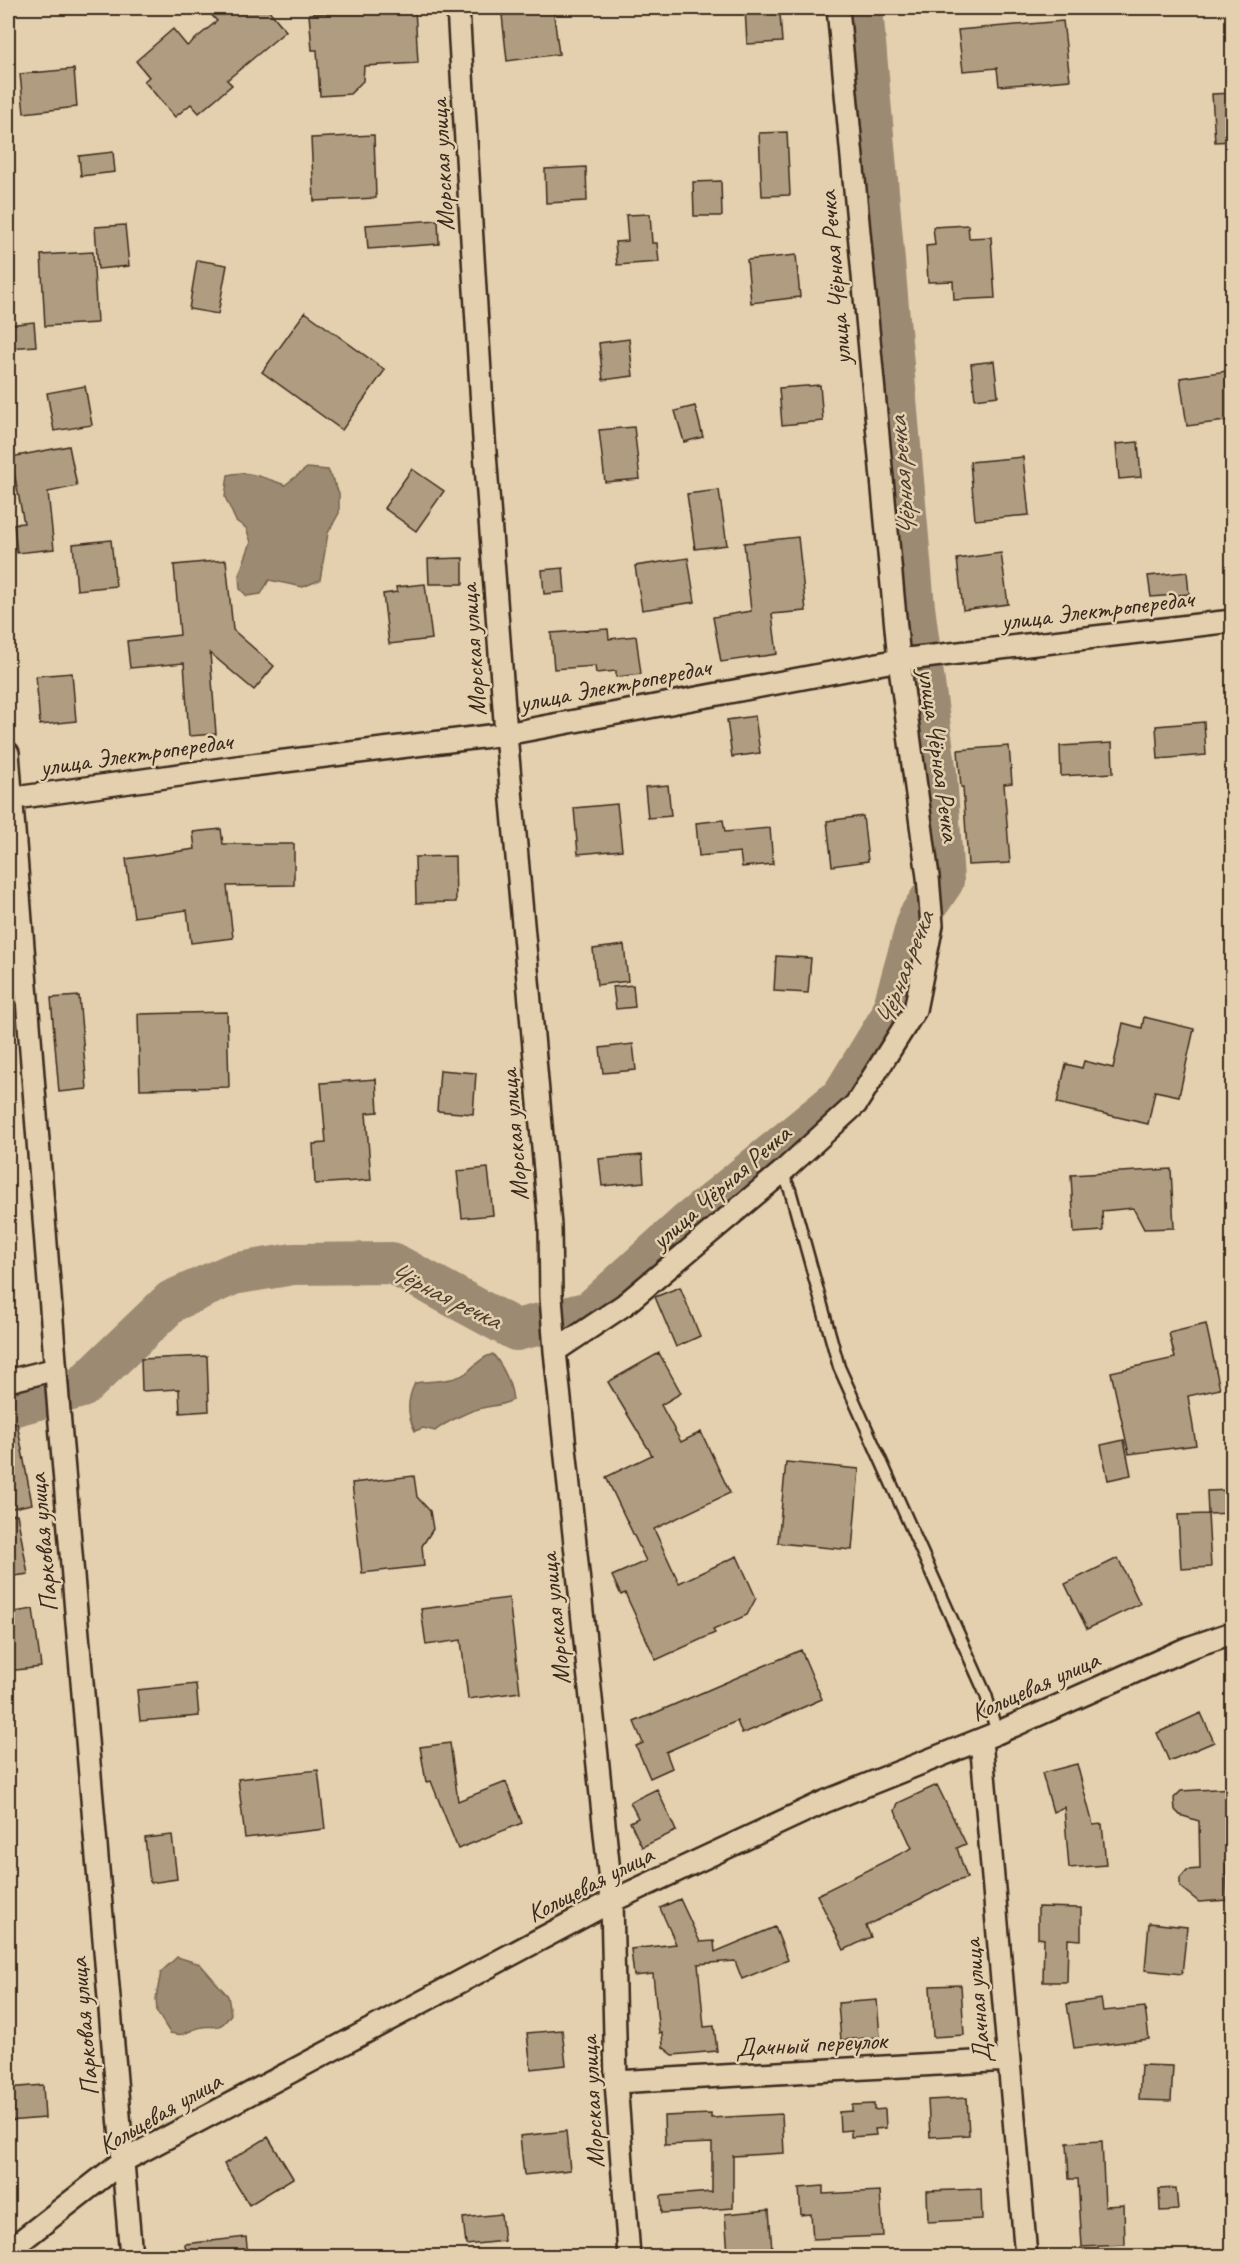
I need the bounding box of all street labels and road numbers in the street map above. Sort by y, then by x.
street label: Морская улица [422,96,462,232]
street label: улица Чёрная Речка [811,188,859,368]
street label: Морская улица [452,581,494,717]
street label: улица Электропередач [997,582,1198,638]
street label: улица Электропередач [515,650,716,720]
street label: улица Чёрная Речка [910,664,968,845]
street label: улица Электропередач [36,724,237,784]
street label: Морская улица [492,1066,536,1202]
street label: улица Чёрная Речка [643,1116,799,1258]
street label: Парковая улица [20,1471,65,1613]
street label: Морская улица [531,1549,578,1686]
street label: Кольцевая улица [966,1642,1106,1729]
street label: Кольцевая улица [521,1837,660,1930]
street label: Дачная улица [955,1935,999,2064]
street label: Парковая улица [61,1955,106,2097]
street label: Дачный переулок [734,2023,890,2064]
street label: Морская улица [572,2033,612,2169]
street label: Кольцевая улица [92,2064,229,2162]

